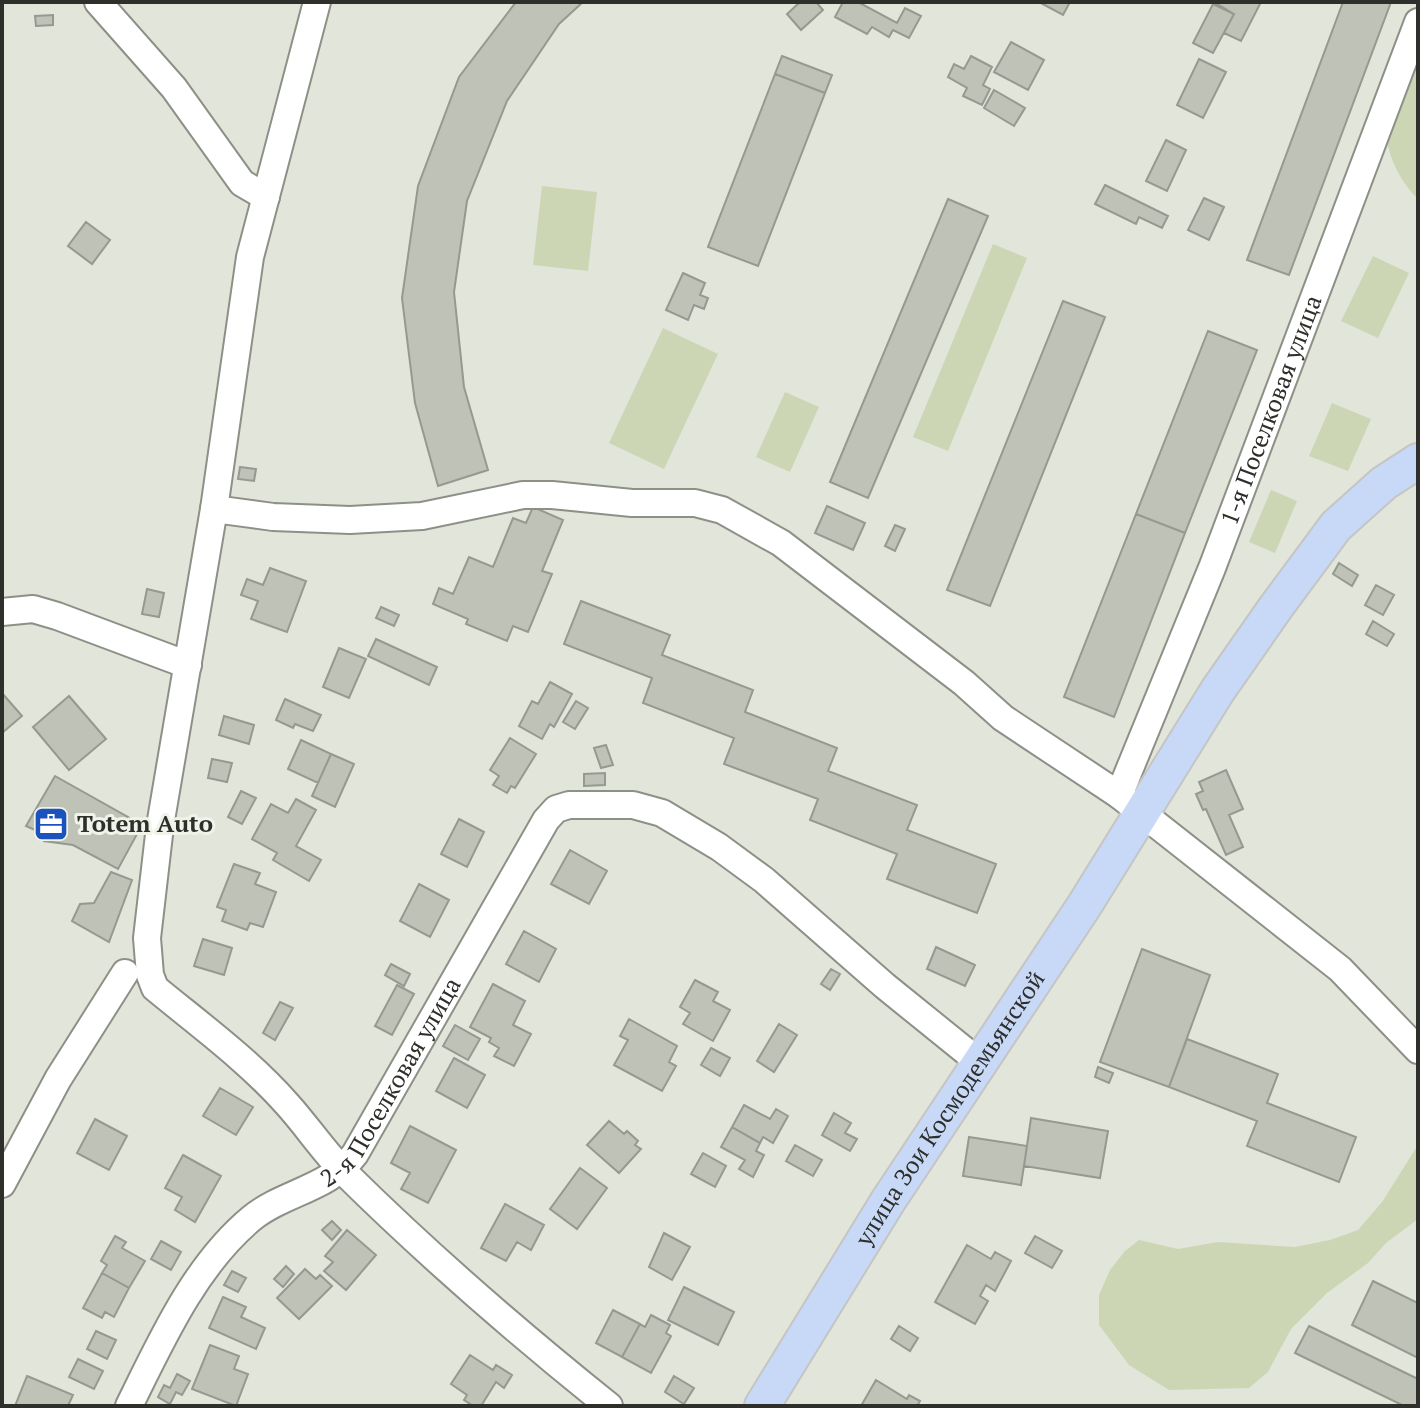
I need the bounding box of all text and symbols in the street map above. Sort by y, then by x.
street label: 1-я Поселковая улица [1213,290,1328,529]
office icon: Totem Auto [32,805,70,843]
place label: Totem Auto [77,807,213,839]
street label: улица Зои Космодемьянской [847,964,1052,1252]
street label: 2-я Поселковая улица [314,971,468,1194]

